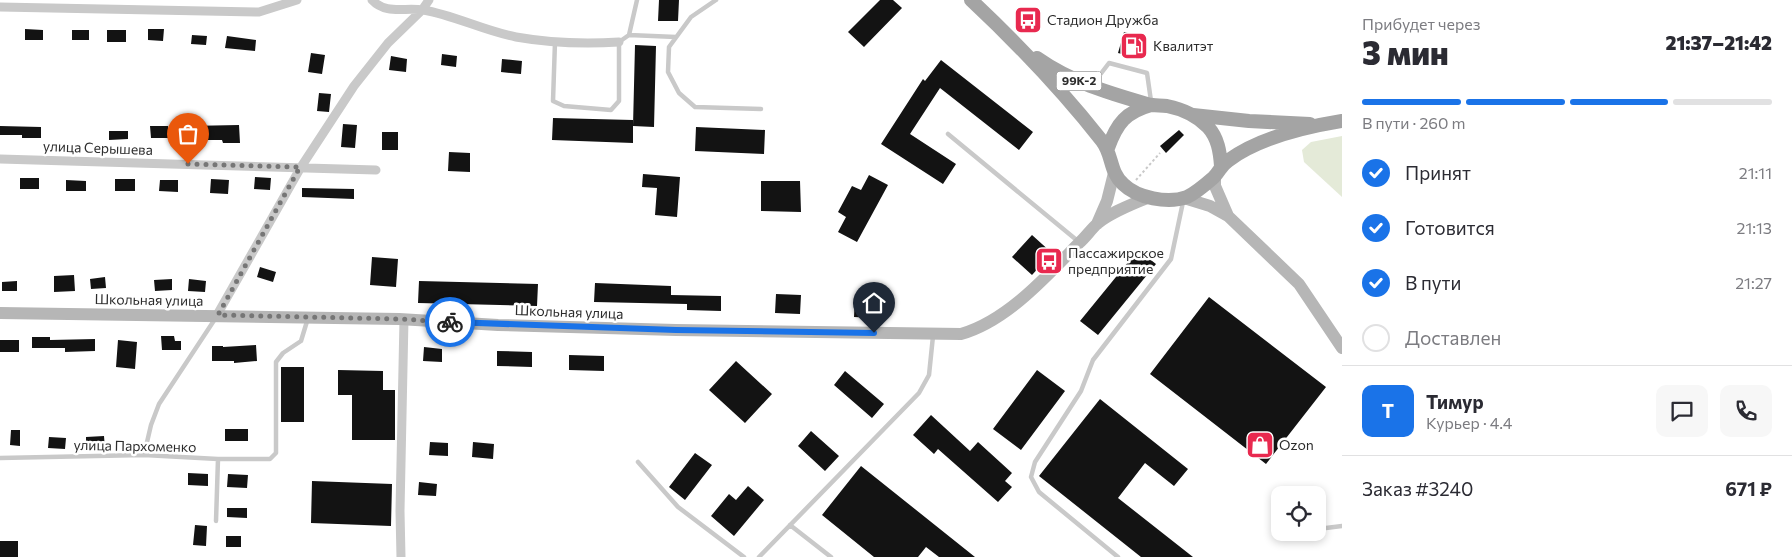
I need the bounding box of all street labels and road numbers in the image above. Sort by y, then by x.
road number: 99К-2 [1056,72,1102,90]
street label: улица Серышева [43,137,153,158]
street label: Школьная улица [94,290,204,309]
street label: Школьная улица [514,301,624,322]
street label: улица Пархоменко [73,436,197,455]

